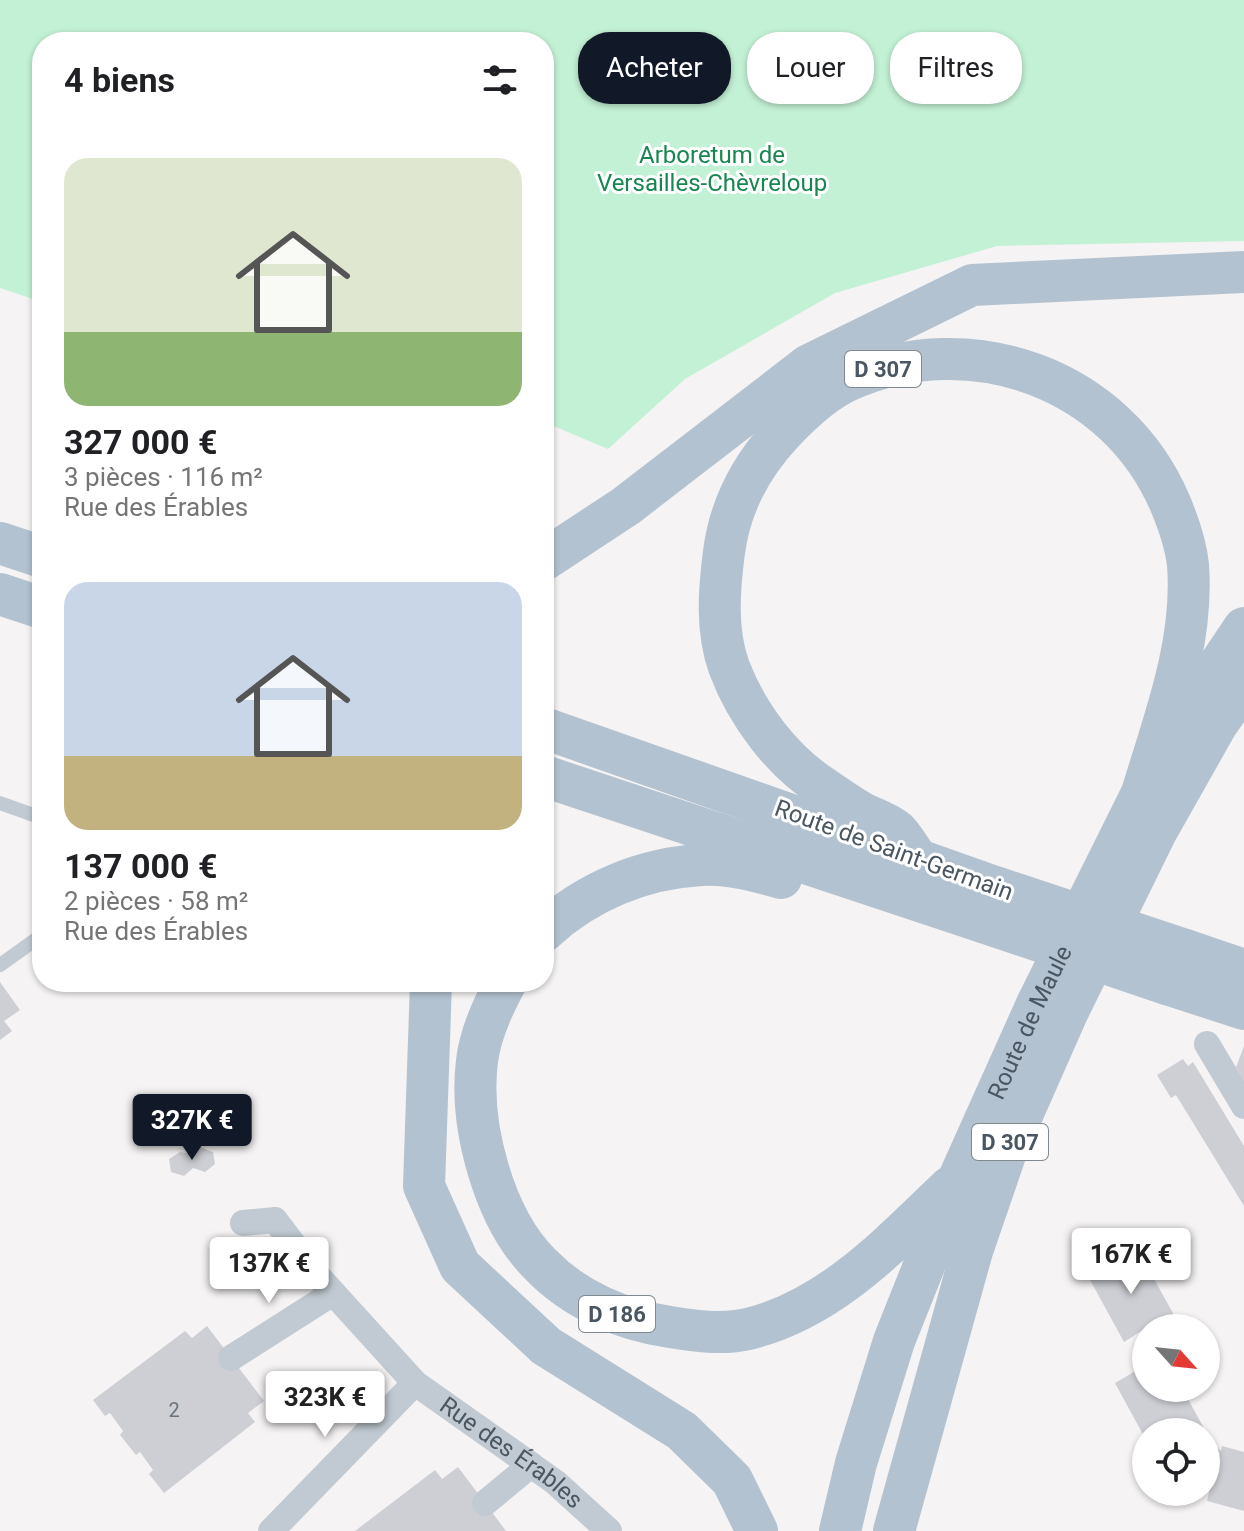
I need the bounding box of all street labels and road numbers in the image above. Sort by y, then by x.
road number: D 307 [845,351,921,387]
street label: Route de Saint-Germain [771,794,1017,906]
street label: Route de Maule [982,941,1078,1104]
road number: D 307 [972,1124,1048,1160]
road number: D 186 [579,1296,655,1332]
street label: Rue des Érables [434,1391,588,1514]

